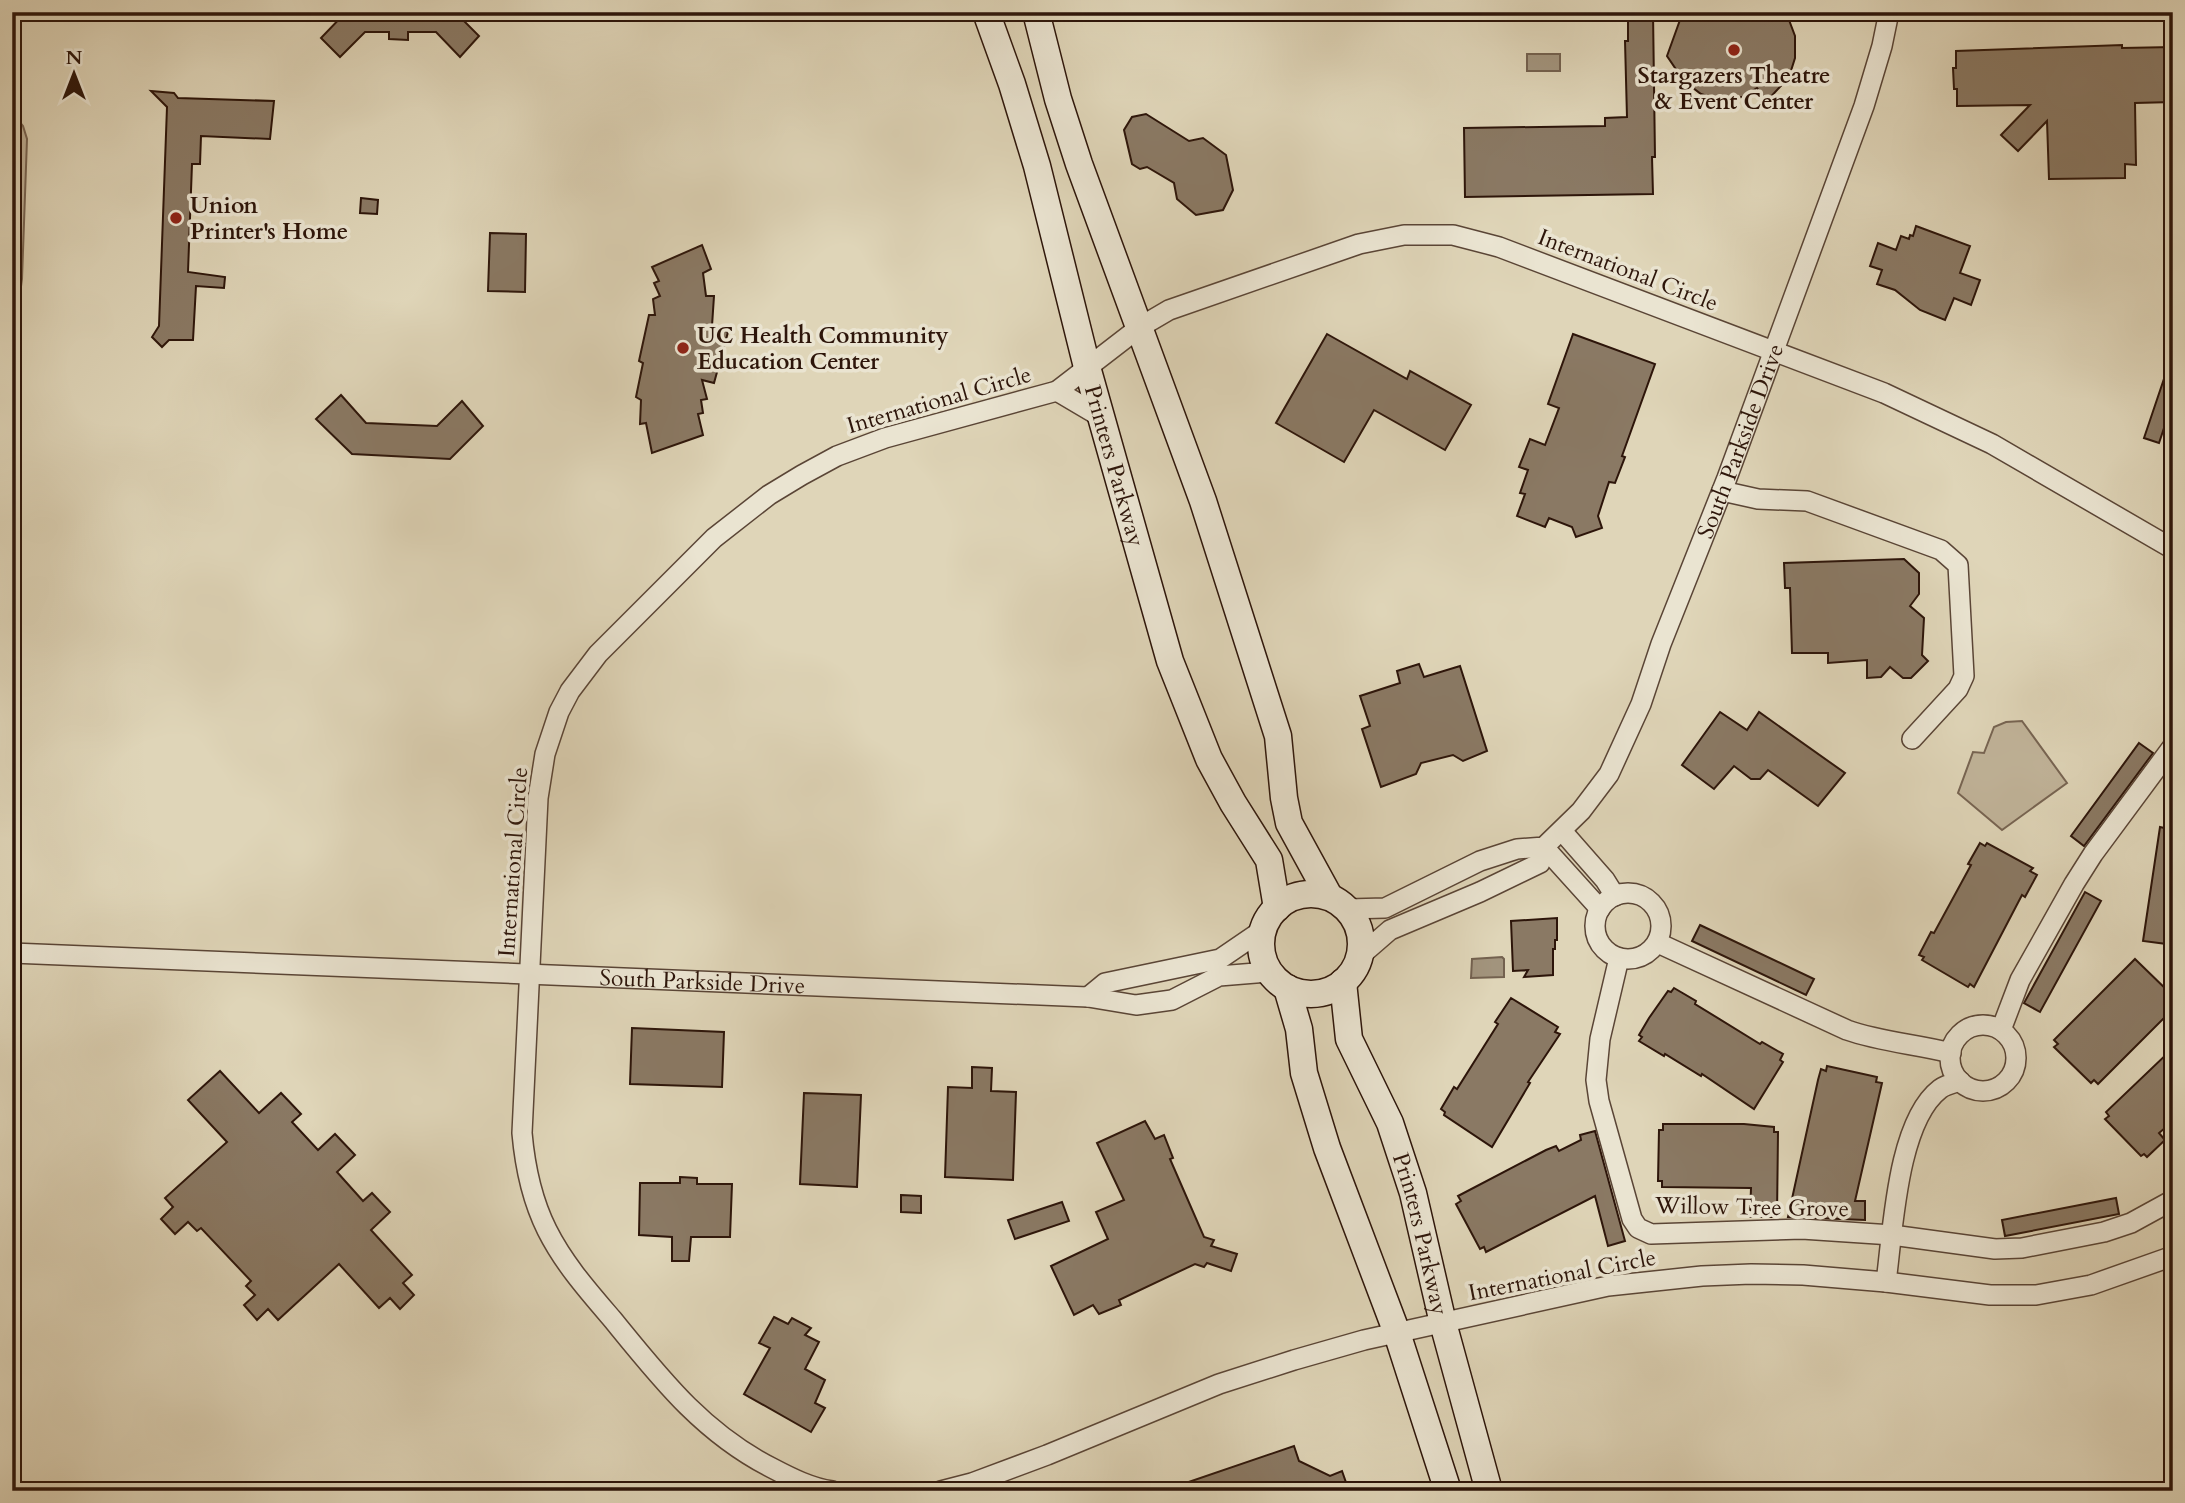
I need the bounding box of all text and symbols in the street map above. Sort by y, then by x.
north arrow [38,38,108,108]
marker: Stargazers Theatre & Event Center [1726,42,1742,58]
text: N [66,45,83,71]
place label: Stargazers Theatre & Event Center [1637,60,1831,117]
place label: Union Printer's Home [190,190,348,247]
marker: Union Printer's Home [168,210,184,226]
street label: International Circle [1534,221,1722,319]
place label: UC Health Community Education Center [697,320,949,377]
street label: South Parkside Drive [1689,339,1791,543]
marker: UC Health Community Education Center [675,340,691,356]
street label: International Circle [843,359,1035,441]
street label: Printers Parkway [1077,381,1152,550]
street label: International Circle [491,766,535,958]
street label: South Parkside Drive [599,962,806,1001]
street label: Printers Parkway [1385,1149,1456,1318]
street label: Willow Tree Grove [1654,1190,1849,1224]
street label: International Circle [1466,1242,1658,1308]

